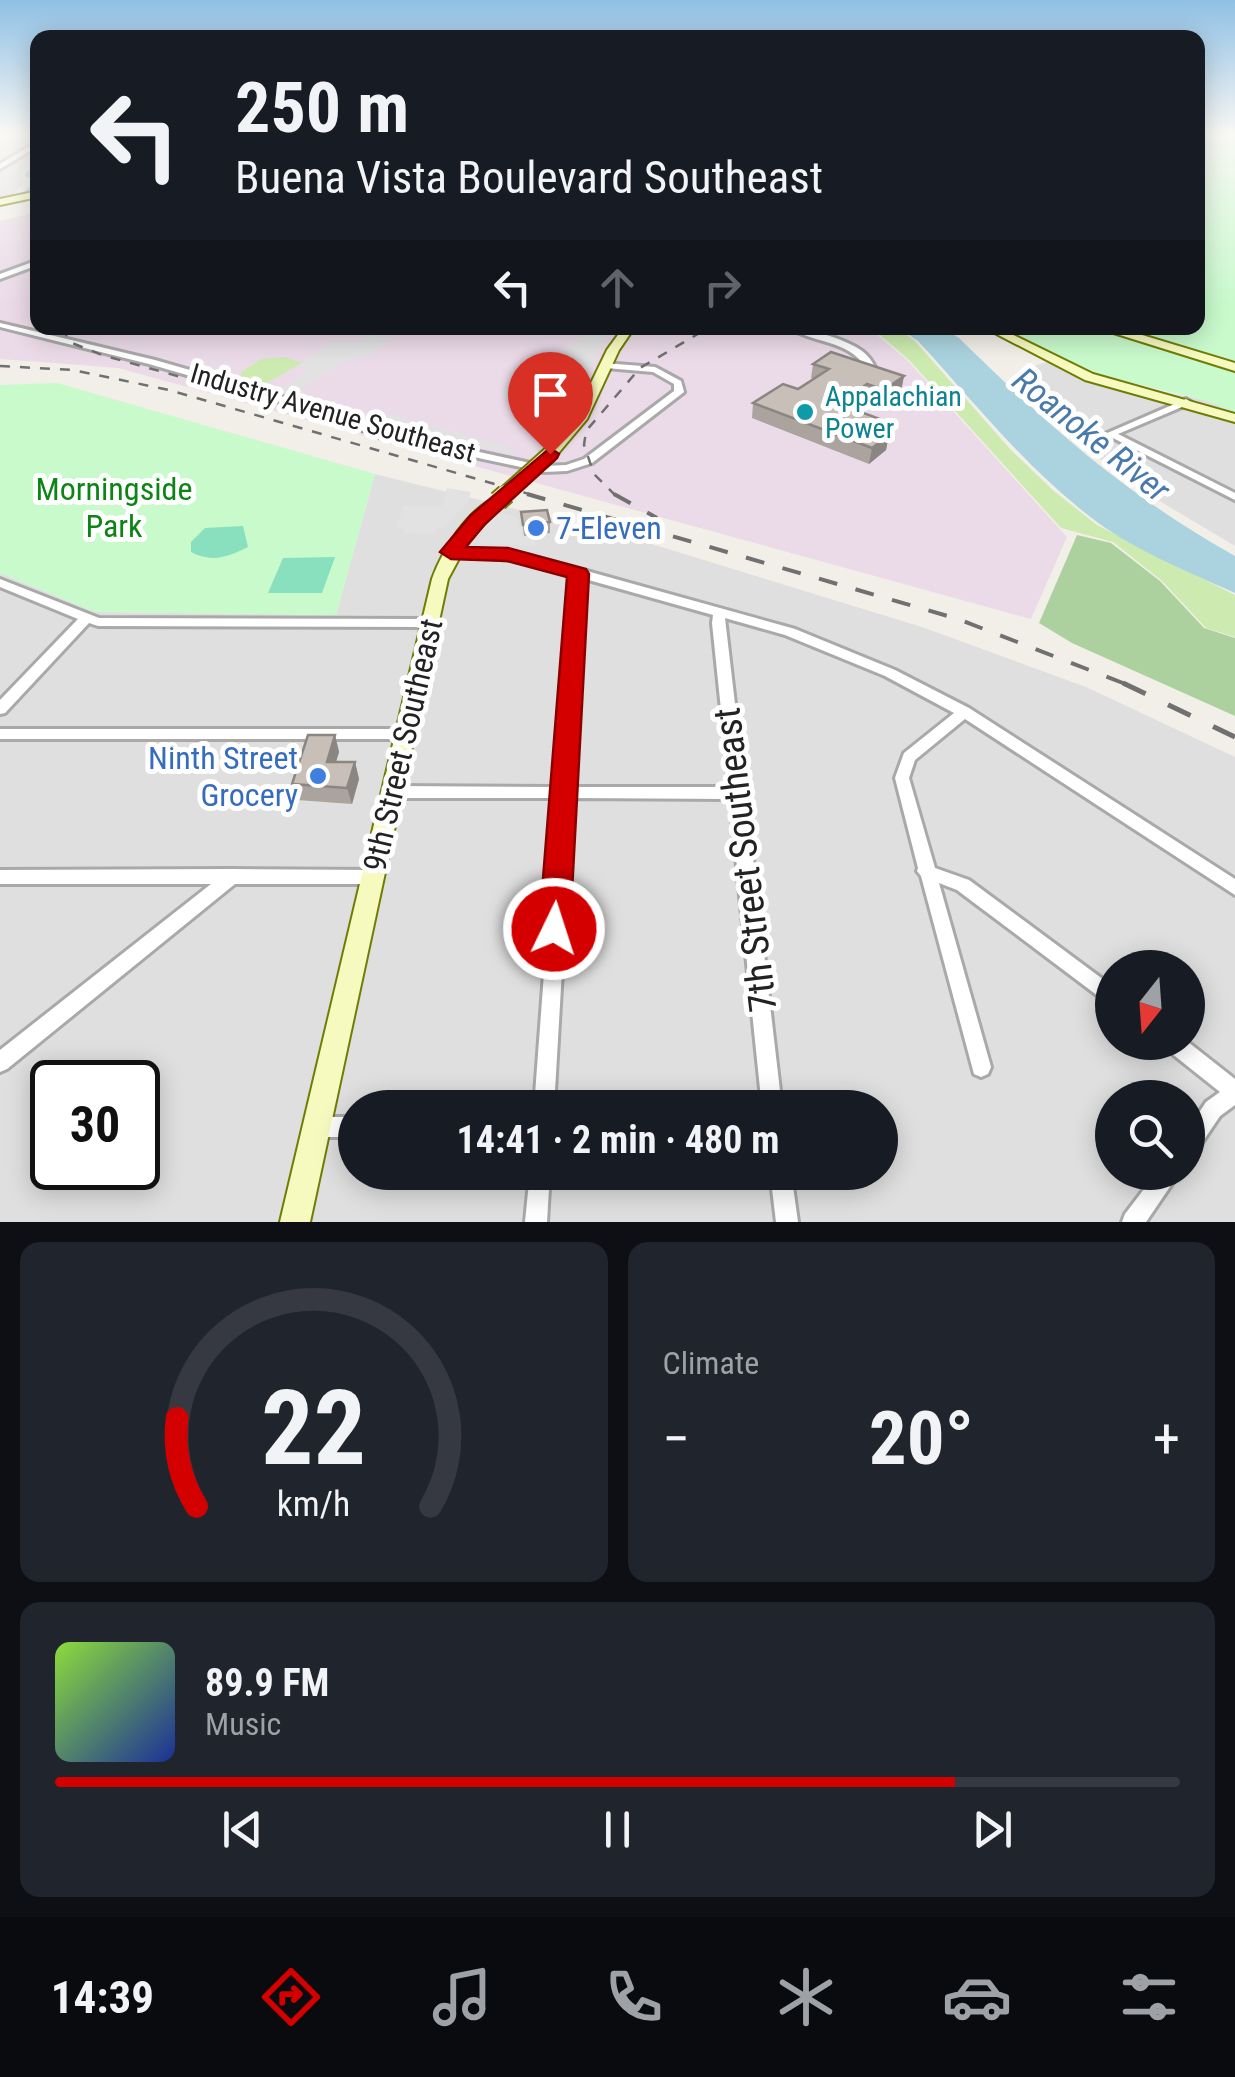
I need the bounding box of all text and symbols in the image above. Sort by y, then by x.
text: 250 m [235,67,409,149]
icon: left [70,70,200,200]
text: Buena Vista Boulevard Southeast [235,151,823,204]
icon: left [485,260,540,315]
icon: ahead [590,260,645,315]
icon: right [695,260,750,315]
pin [508,352,593,455]
street label: Industry Avenue Southeast [187,357,479,469]
water label: Roanoke River [1004,359,1178,511]
icon: arrive [523,367,578,422]
place label: Appalachian Power [825,380,962,445]
marker: Appalachian Power [794,401,816,423]
park label: Morningside Park [36,470,192,545]
place label: 7-Eleven [556,509,662,547]
marker: 7-Eleven [525,517,547,539]
street label: 9th Street Southeast [355,615,451,875]
street label: 7th Street Southeast [705,705,785,1015]
place label: Ninth Street Grocery [148,739,298,814]
marker: Ninth Street Grocery [307,765,329,787]
position arrow [502,877,606,981]
north arrow [1095,950,1205,1060]
map controls [1095,950,1205,1190]
speed limit sign: 30 [30,1060,160,1190]
button: search [1095,1080,1205,1190]
text: 14:41 · 2 min · 480 m [457,1118,779,1162]
text: Climate [663,1344,759,1382]
text: 22 [261,1368,366,1489]
text: 20° [869,1394,974,1482]
text: − [663,1407,690,1471]
text: + [1153,1407,1180,1471]
text: km/h [277,1483,351,1525]
text: 89.9 FM [205,1661,329,1705]
text: Music [205,1705,281,1743]
icon: previous [215,1802,270,1857]
icon: pause [590,1802,645,1857]
icon: next [965,1802,1020,1857]
icon: directions [256,1962,326,2032]
icon: music [427,1962,497,2032]
icon: phone [599,1962,669,2032]
icon: climate [771,1962,841,2032]
icon: car [942,1962,1012,2032]
icon: filters [1114,1962,1184,2032]
text: 14:39 [51,1971,154,2024]

